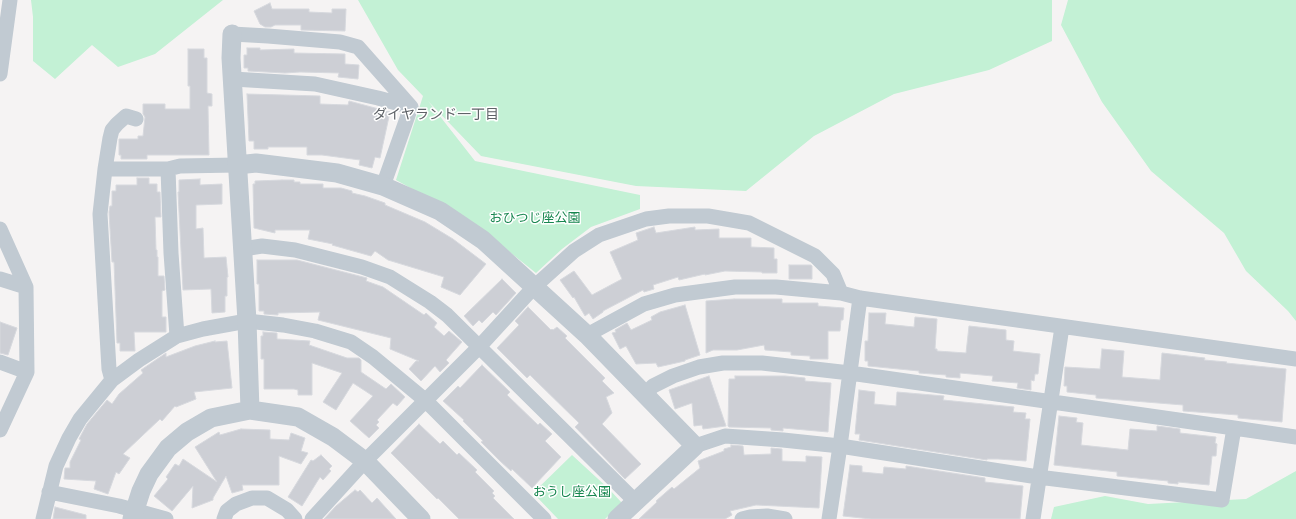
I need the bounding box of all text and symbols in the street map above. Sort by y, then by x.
district label: ダイヤランド一丁目 [373,107,499,123]
park label: おひつじ座公園 [490,210,580,226]
park label: おうし座公園 [533,484,611,500]

